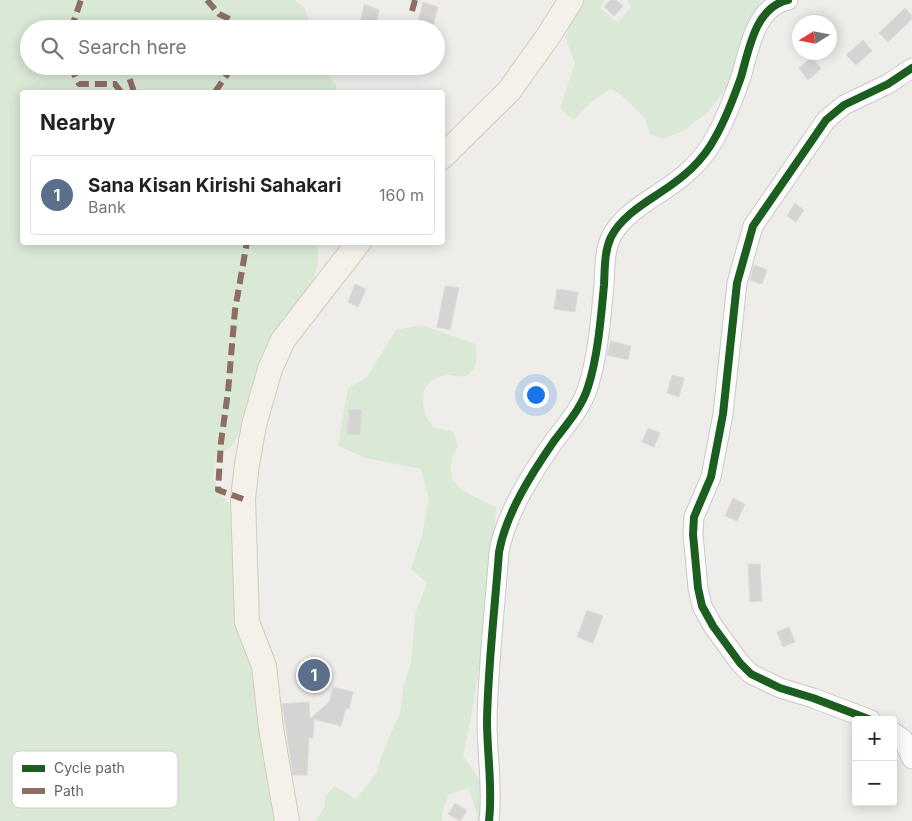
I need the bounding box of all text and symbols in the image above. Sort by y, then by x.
north arrow [792,15,837,60]
search box [20,20,445,75]
icon: search [38,34,66,62]
text: Search here [78,36,187,59]
text: Nearby [40,110,115,135]
text: Sana Kisan Kirishi Sahakari [88,174,341,197]
text: 1 [54,185,60,205]
text: 160 m [379,185,424,205]
text: Bank [88,197,126,217]
your location [523,382,549,408]
pin: 1 [298,656,330,694]
map controls [852,716,897,806]
button: + [852,716,897,761]
legend [12,751,178,808]
text: Cycle path [54,759,125,776]
button: − [852,761,897,806]
text: Path [54,782,84,799]

